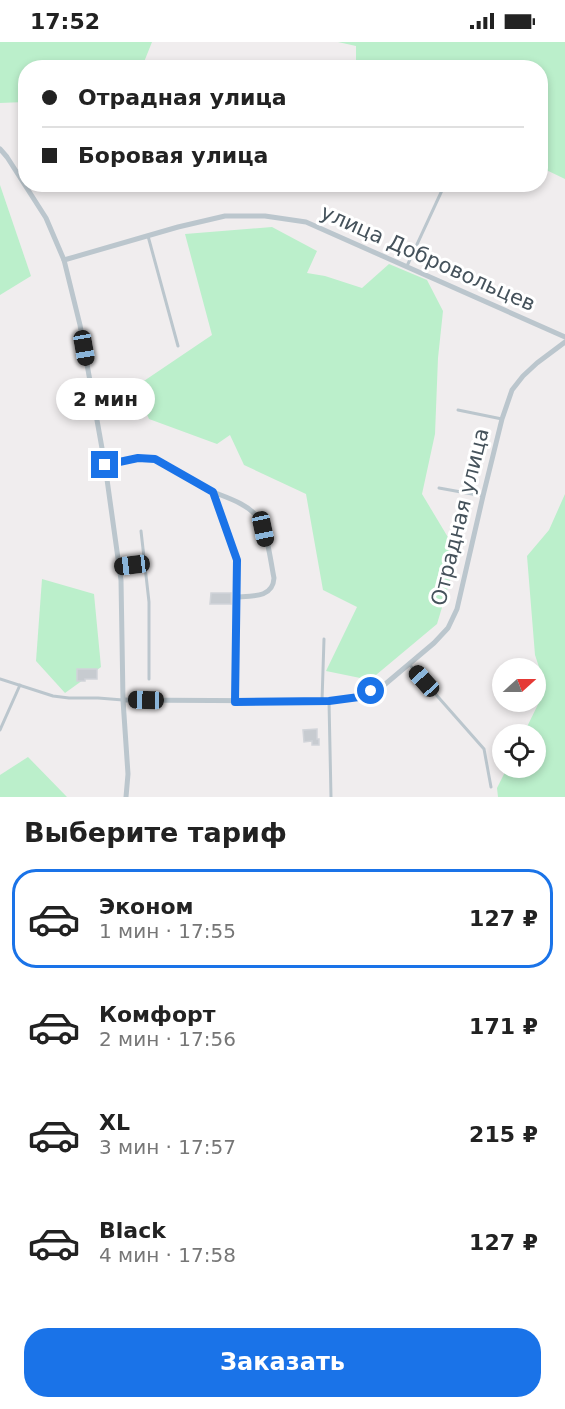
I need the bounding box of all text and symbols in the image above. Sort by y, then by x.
text: 17:52 [30,9,100,34]
text: Отрадная улица [78,85,287,110]
text: Боровая улица [78,143,268,168]
street label: улица Добровольцев [317,200,539,316]
car [72,329,96,367]
callout: 2 мин [56,378,154,420]
text: 2 мин [73,387,138,411]
street label: Отрадная улица [426,426,494,608]
route end [91,451,118,478]
car [250,510,276,548]
car [113,554,151,576]
north arrow [492,658,546,712]
map controls [492,658,546,778]
car [405,662,443,700]
route start [357,677,384,704]
car [128,691,164,709]
button: locate [492,724,546,778]
text: Выберите тариф [24,817,287,848]
icon: car [27,892,81,946]
text: Эконом [99,894,194,919]
text: 127 ₽ [469,906,538,931]
text: 1 мин · 17:55 [99,919,236,943]
icon: car [27,1000,81,1054]
text: Комфорт [99,1002,216,1027]
text: 171 ₽ [469,1014,538,1039]
text: 2 мин · 17:56 [99,1027,236,1051]
icon: car [27,1108,81,1162]
text: XL [99,1110,130,1135]
text: 215 ₽ [469,1122,538,1147]
text: 3 мин · 17:57 [99,1135,236,1159]
icon: car [27,1216,81,1270]
text: Black [99,1218,166,1243]
text: 127 ₽ [469,1230,538,1255]
text: 4 мин · 17:58 [99,1243,236,1267]
button: Заказать [24,1328,541,1397]

